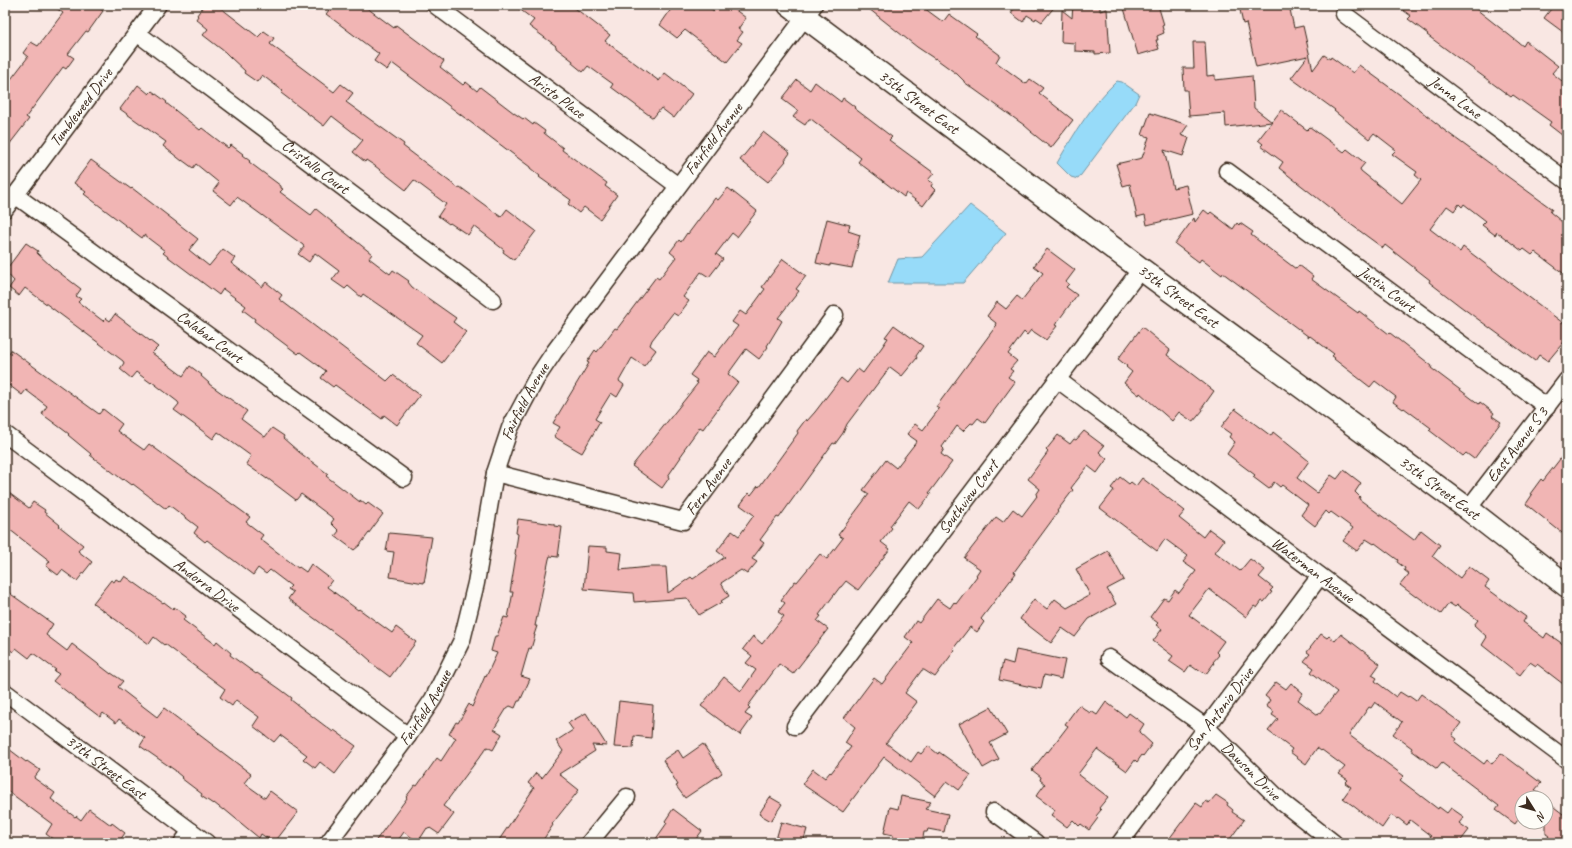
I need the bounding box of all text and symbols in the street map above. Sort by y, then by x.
street label: Tumbleweed Drive [45,63,118,151]
street label: 35th Street East [875,66,964,140]
street label: Aristo Place [525,68,590,124]
street label: Jenna Lane [1424,71,1487,125]
street label: Fairfield Avenue [680,98,748,179]
street label: Cristallo Court [278,135,354,199]
street label: 35th Street East [1134,260,1224,333]
street label: Justin Court [1354,261,1421,318]
street label: Calabar Court [173,306,248,369]
street label: Fairfield Avenue [497,358,555,443]
street label: East Avenue S 3 [1482,402,1554,486]
street label: 35th Street East [1395,452,1485,525]
street label: Fern Avenue [681,453,737,519]
street label: Southview Court [934,454,1004,538]
street label: Waterman Avenue [1267,533,1360,609]
street label: Andorra Drive [170,554,245,617]
street label: San Antonio Drive [1182,662,1259,755]
street label: Fairfield Avenue [395,665,457,749]
street label: 37th Street East [62,731,151,805]
street label: Dawson Drive [1217,738,1286,806]
north arrow [1514,790,1554,830]
text: N [1533,809,1550,825]

